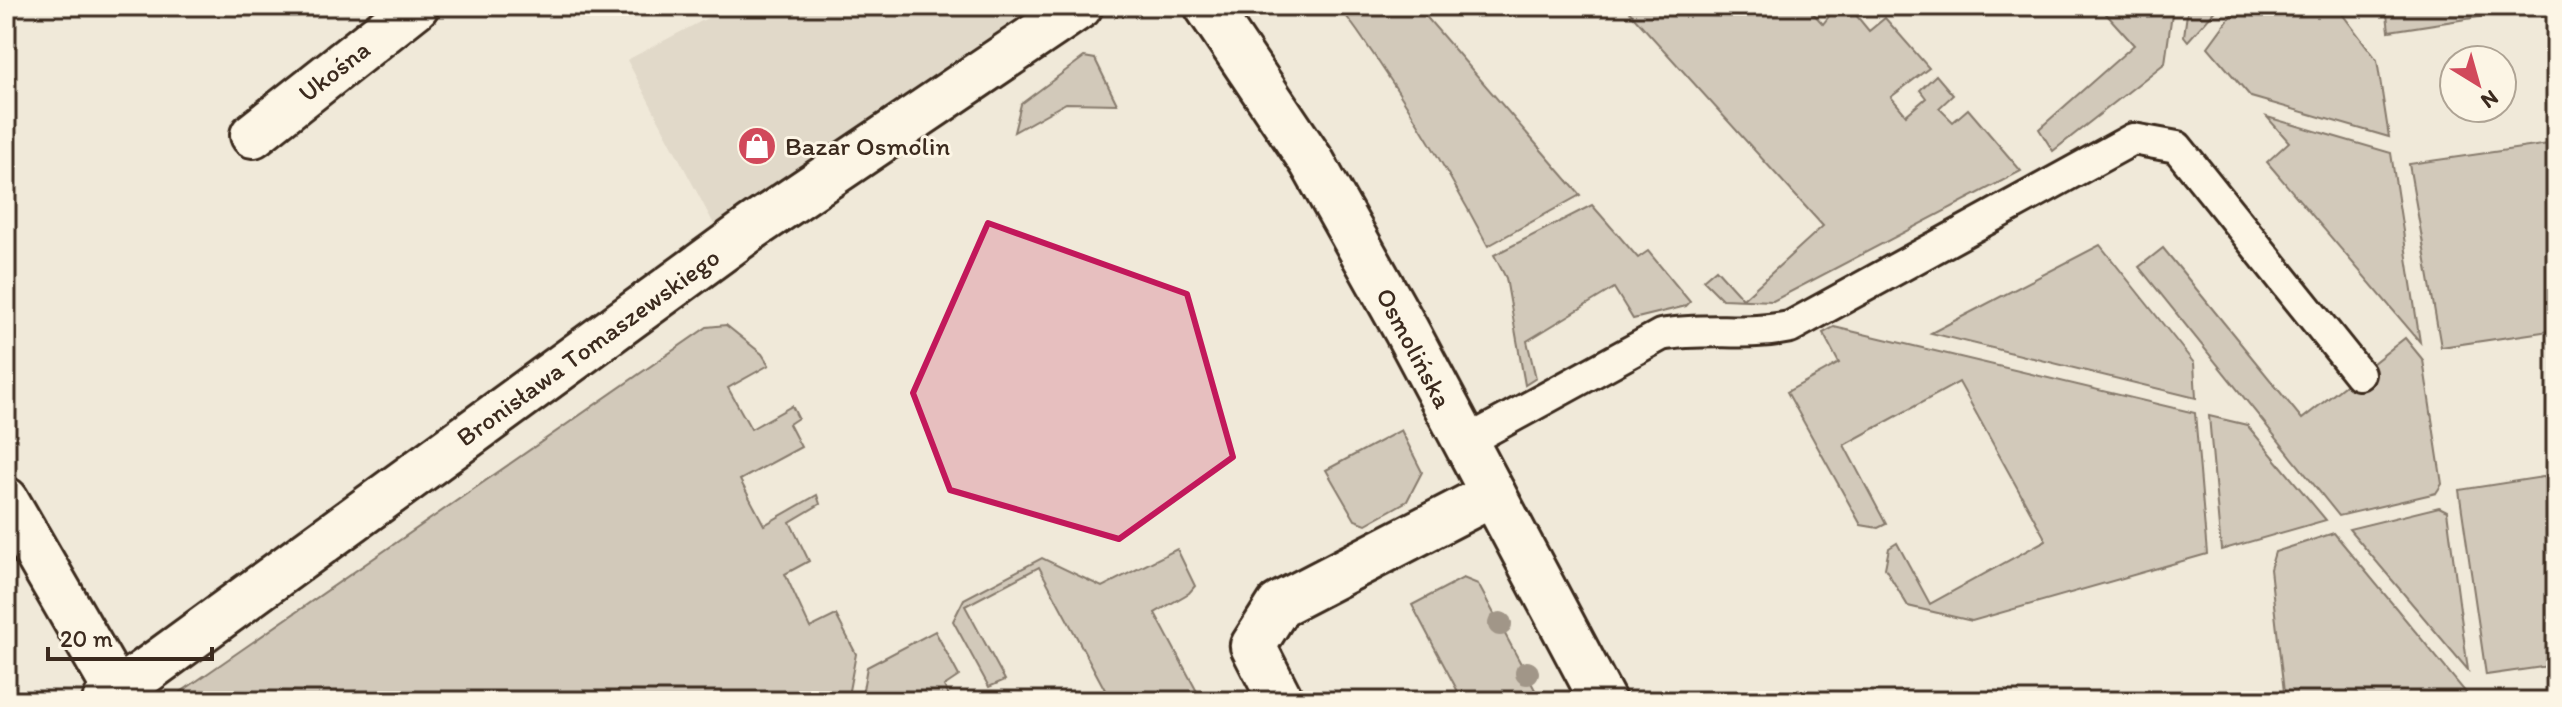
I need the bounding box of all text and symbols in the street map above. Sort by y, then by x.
street label: Ukośna [292,33,376,109]
north arrow [2438,44,2518,124]
text: N [2476,84,2504,115]
shop icon: Bazar Osmolin [736,125,778,167]
place label: Bazar Osmolin [785,130,950,162]
street label: Bronisława Tomaszewskiego [450,241,726,453]
street label: Osmolińska [1369,282,1459,414]
scale bar [48,611,212,661]
text: 20 m [60,624,113,653]

